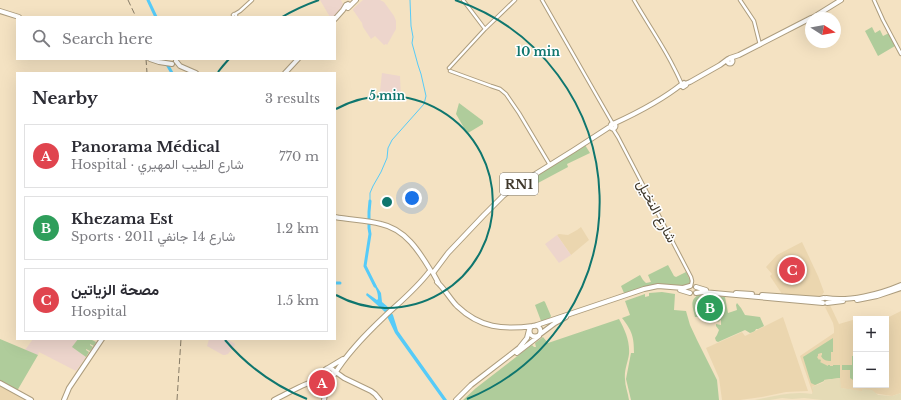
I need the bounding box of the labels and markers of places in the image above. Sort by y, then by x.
centre of rings [380,195,394,209]
pin: C [779,255,805,285]
pin: B [697,293,723,323]
pin: A [309,368,335,398]

